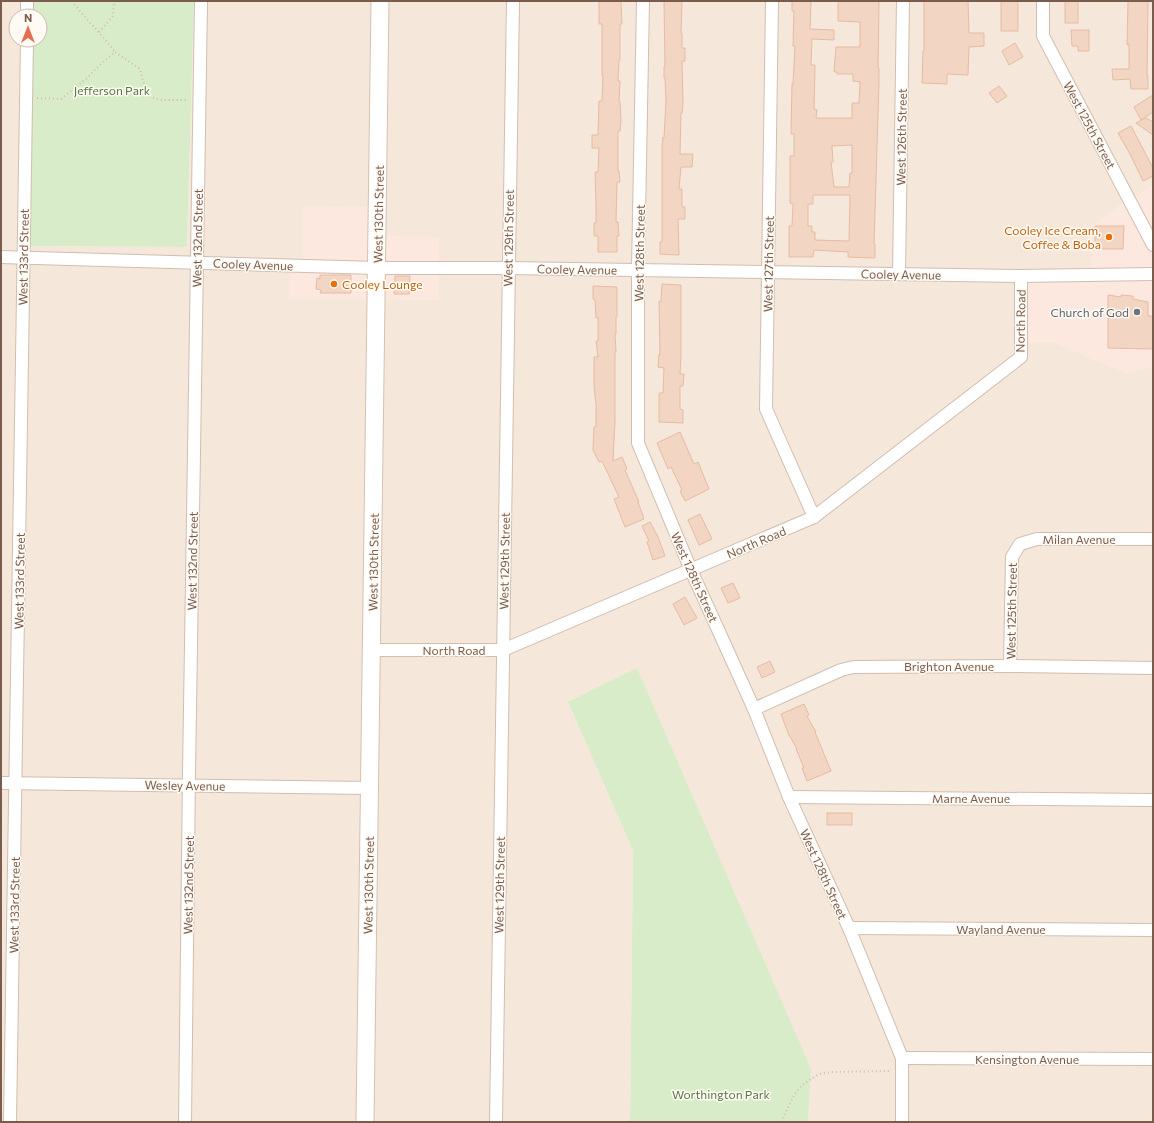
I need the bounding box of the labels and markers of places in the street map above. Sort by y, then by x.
place label: Cooley Ice Cream, Coffee & Boba [1004,223,1101,251]
marker: Cooley Ice Cream, Coffee & Boba [1104,232,1114,242]
place label: Cooley Lounge [342,277,423,291]
marker: Cooley Lounge [329,279,339,289]
place label: Church of God [1050,305,1129,319]
marker: Church of God [1132,307,1142,317]

